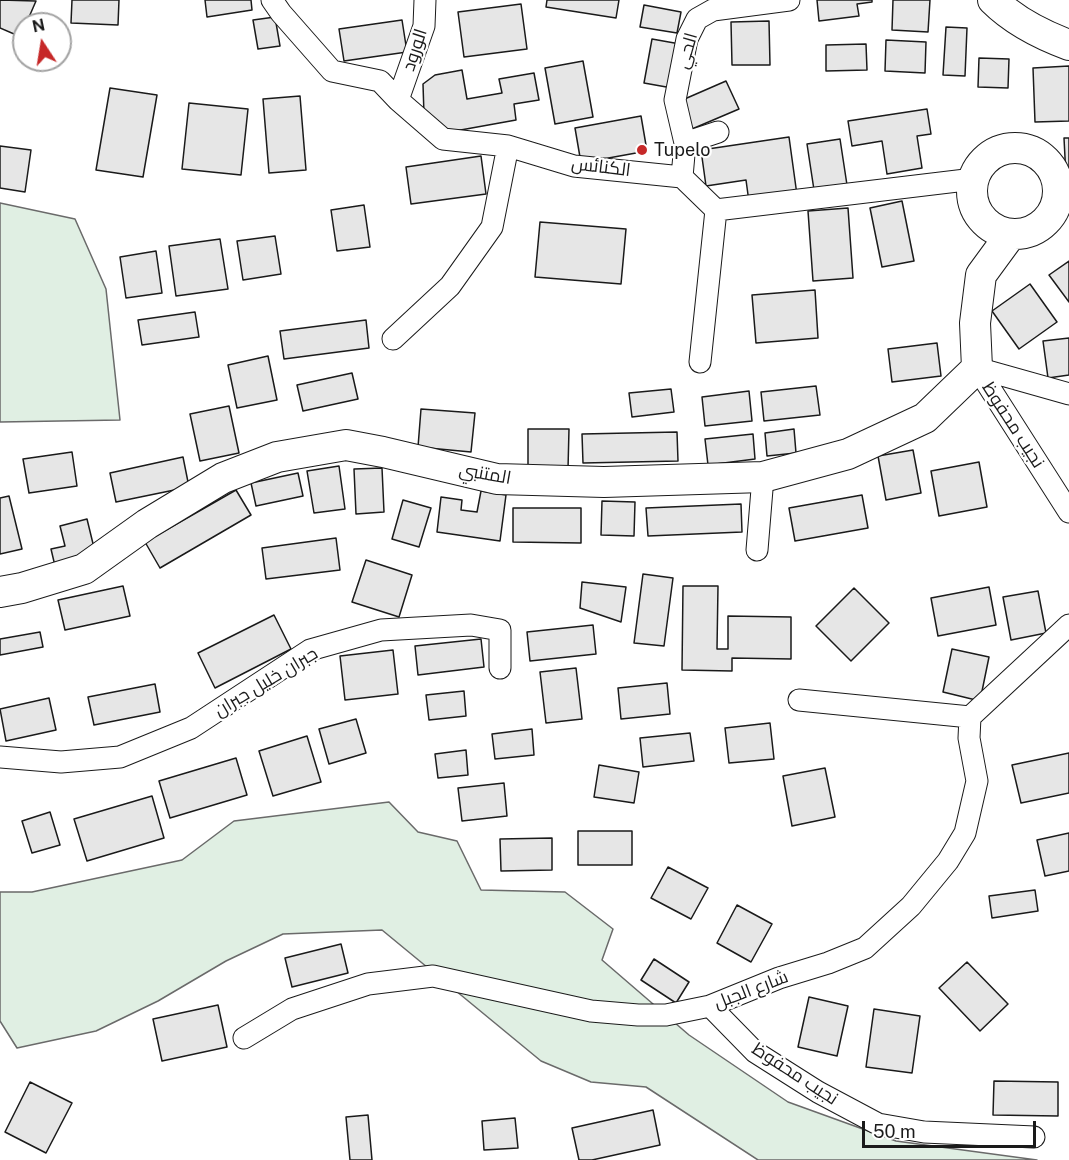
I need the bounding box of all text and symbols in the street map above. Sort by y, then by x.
north arrow [12,12,72,72]
text: N [30,15,47,36]
street label: الورود [398,26,432,74]
street label: الحي [672,30,702,72]
place label: Tupelo [654,139,710,161]
marker: Tupelo [635,143,649,157]
street label: الكنائس [570,153,632,181]
street label: نجيب محفوظ [977,378,1049,472]
street label: المتنبي [457,459,513,489]
street label: جبران خليل جبران [210,643,322,721]
street label: شارع الجبل [711,966,791,1014]
street label: نجيب محفوظ [748,1038,842,1110]
scale bar [865,1109,1039,1147]
text: 50 m [873,1121,916,1142]

